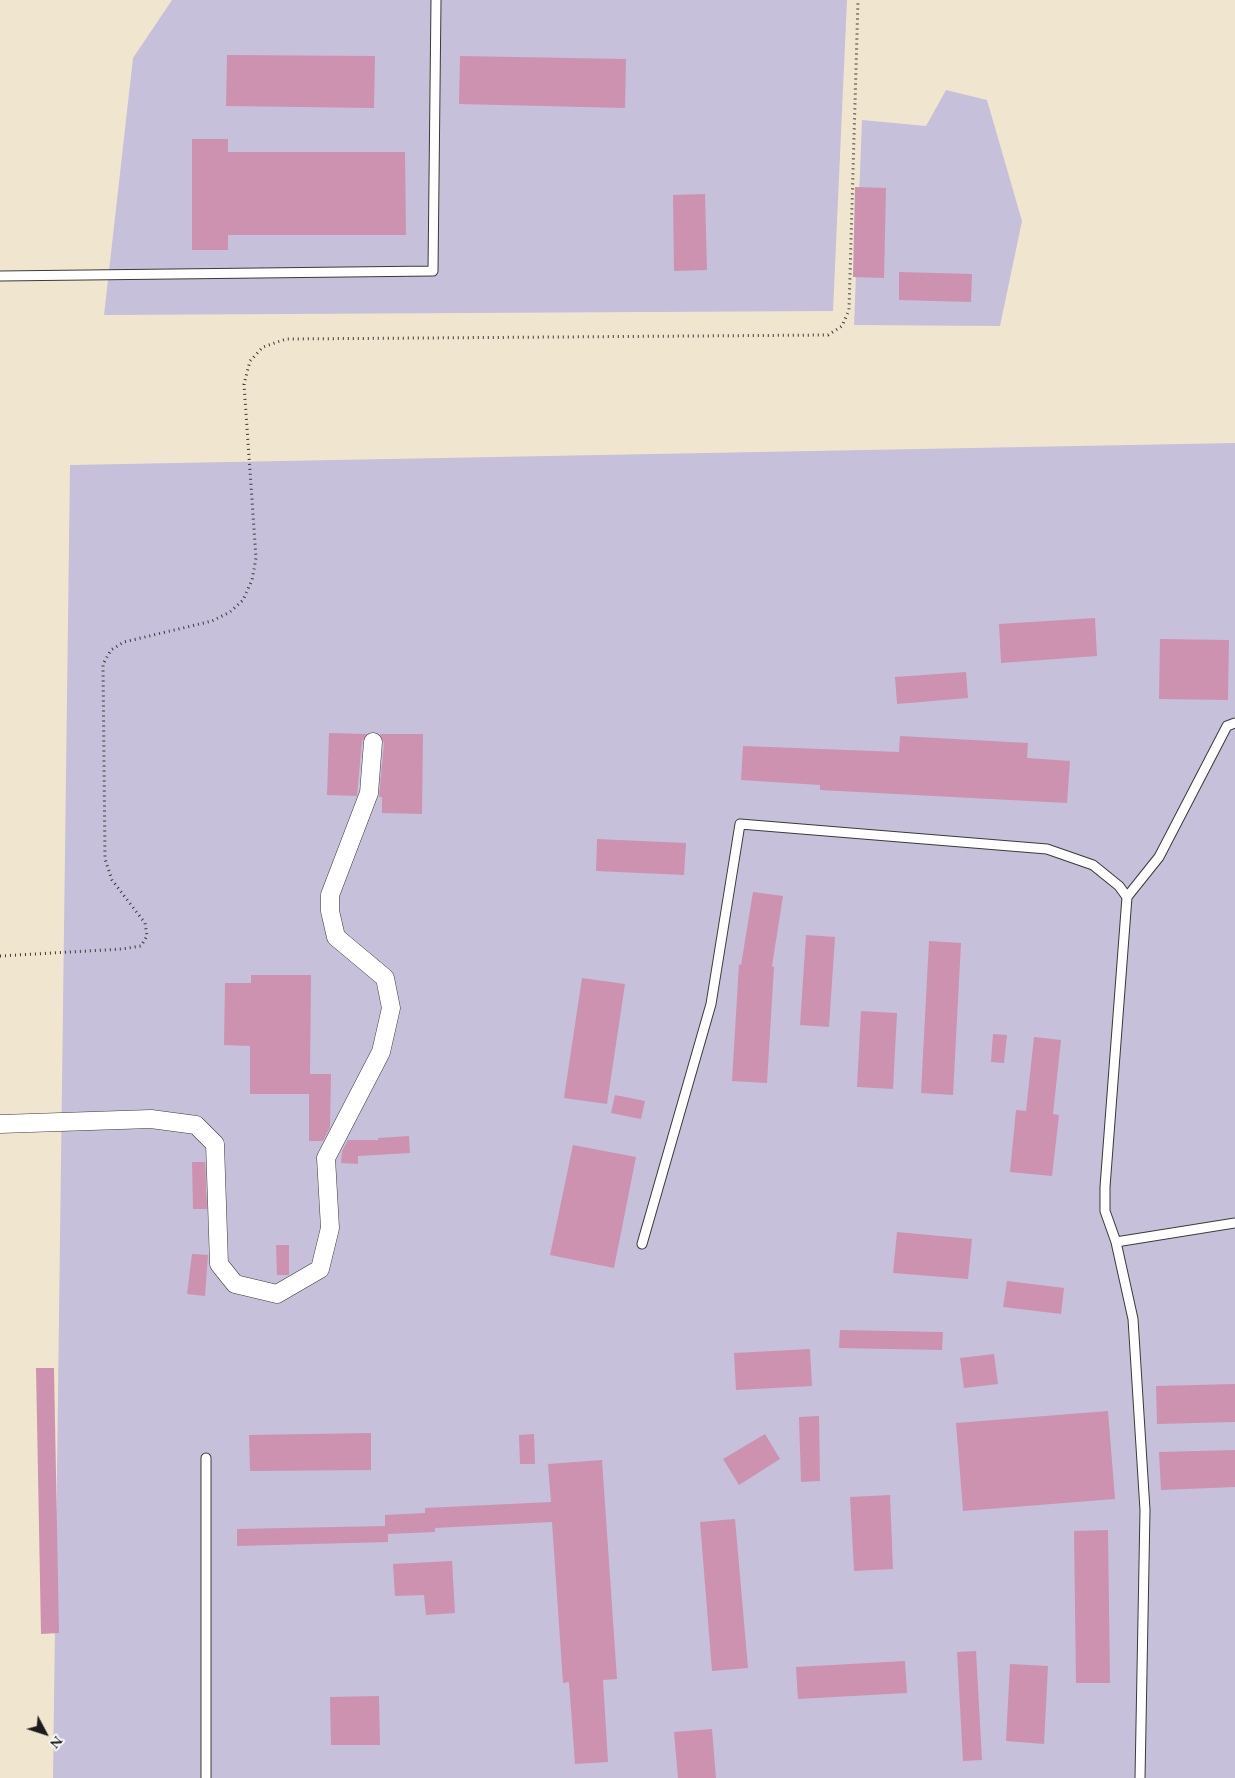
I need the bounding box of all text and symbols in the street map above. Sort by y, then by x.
north arrow [20,1708,70,1758]
text: N [46,1733,67,1753]

